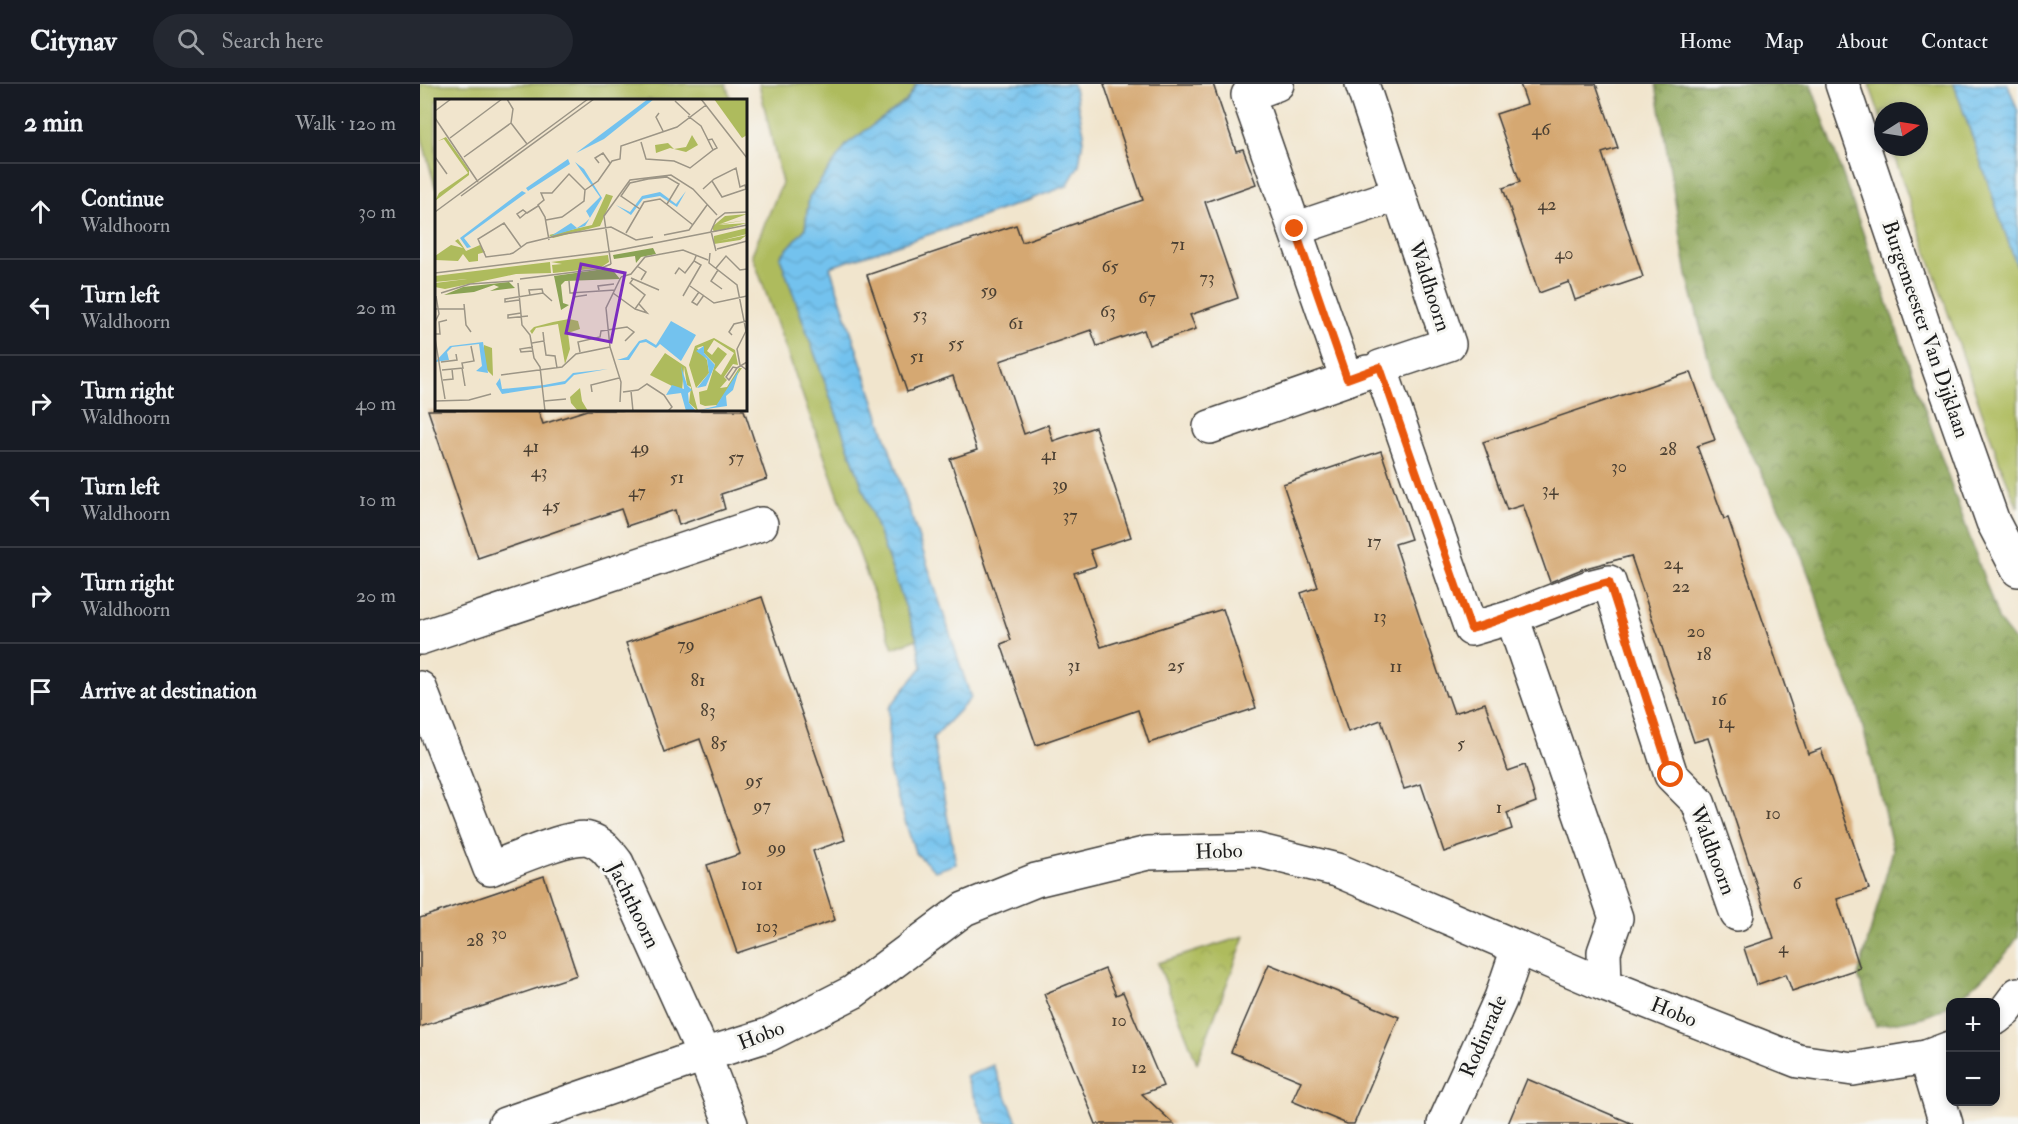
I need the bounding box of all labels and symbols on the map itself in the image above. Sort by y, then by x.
inset map [435,99,747,411]
north arrow [1874,102,1928,156]
house number: 46 [1532,118,1551,141]
house number: 42 [1538,193,1556,216]
route end [1281,215,1307,241]
street label: Burgemeester Van Dijklaan [1876,217,1975,442]
house number: 71 [1171,233,1185,256]
street label: Waldhoorn [1402,236,1457,335]
house number: 40 [1555,242,1573,265]
house number: 65 [1102,255,1119,278]
house number: 73 [1199,266,1215,289]
house number: 59 [980,279,998,302]
house number: 67 [1138,286,1156,309]
house number: 63 [1100,300,1116,323]
house number: 53 [913,303,927,326]
house number: 61 [1008,312,1024,335]
house number: 55 [948,332,964,355]
house number: 51 [910,345,924,368]
house number: 41 [523,435,539,458]
house number: 49 [631,436,649,459]
house number: 28 [1659,438,1677,461]
house number: 41 [1041,443,1057,466]
house number: 57 [728,446,744,469]
house number: 30 [1611,455,1627,478]
house number: 43 [531,460,547,483]
house number: 51 [670,466,684,489]
house number: 39 [1052,473,1068,496]
house number: 34 [1542,478,1560,501]
house number: 47 [628,480,646,503]
house number: 45 [542,494,560,517]
house number: 37 [1062,504,1078,527]
house number: 17 [1367,530,1381,553]
house number: 24 [1664,552,1684,575]
house number: 22 [1672,575,1690,598]
house number: 13 [1373,605,1387,628]
house number: 20 [1687,620,1705,643]
house number: 79 [677,633,695,656]
house number: 18 [1697,643,1711,666]
house number: 31 [1067,654,1081,677]
house number: 25 [1168,654,1185,677]
house number: 11 [1390,655,1402,678]
house number: 81 [691,669,705,692]
house number: 16 [1711,688,1728,711]
house number: 83 [700,699,716,722]
house number: 14 [1718,711,1735,734]
house number: 85 [711,732,727,755]
house number: 5 [1457,732,1465,755]
route start [1657,761,1683,787]
house number: 95 [743,769,763,792]
house number: 97 [751,794,771,817]
house number: 1 [1496,796,1502,819]
street label: Waldhoorn [1683,801,1742,899]
house number: 10 [1765,802,1781,825]
house number: 99 [766,836,786,859]
street label: Hobo [1195,837,1243,866]
street label: Jachthoorn [601,857,666,953]
house number: 6 [1792,872,1802,895]
house number: 101 [741,873,763,896]
house number: 103 [756,915,778,938]
house number: 30 [491,922,507,945]
house number: 28 [466,929,484,952]
house number: 4 [1778,936,1789,959]
street label: Rodinrade [1453,991,1514,1082]
street label: Hobo [1647,991,1701,1034]
house number: 10 [1111,1009,1127,1032]
street label: Hobo [734,1014,788,1057]
house number: 12 [1131,1056,1147,1079]

